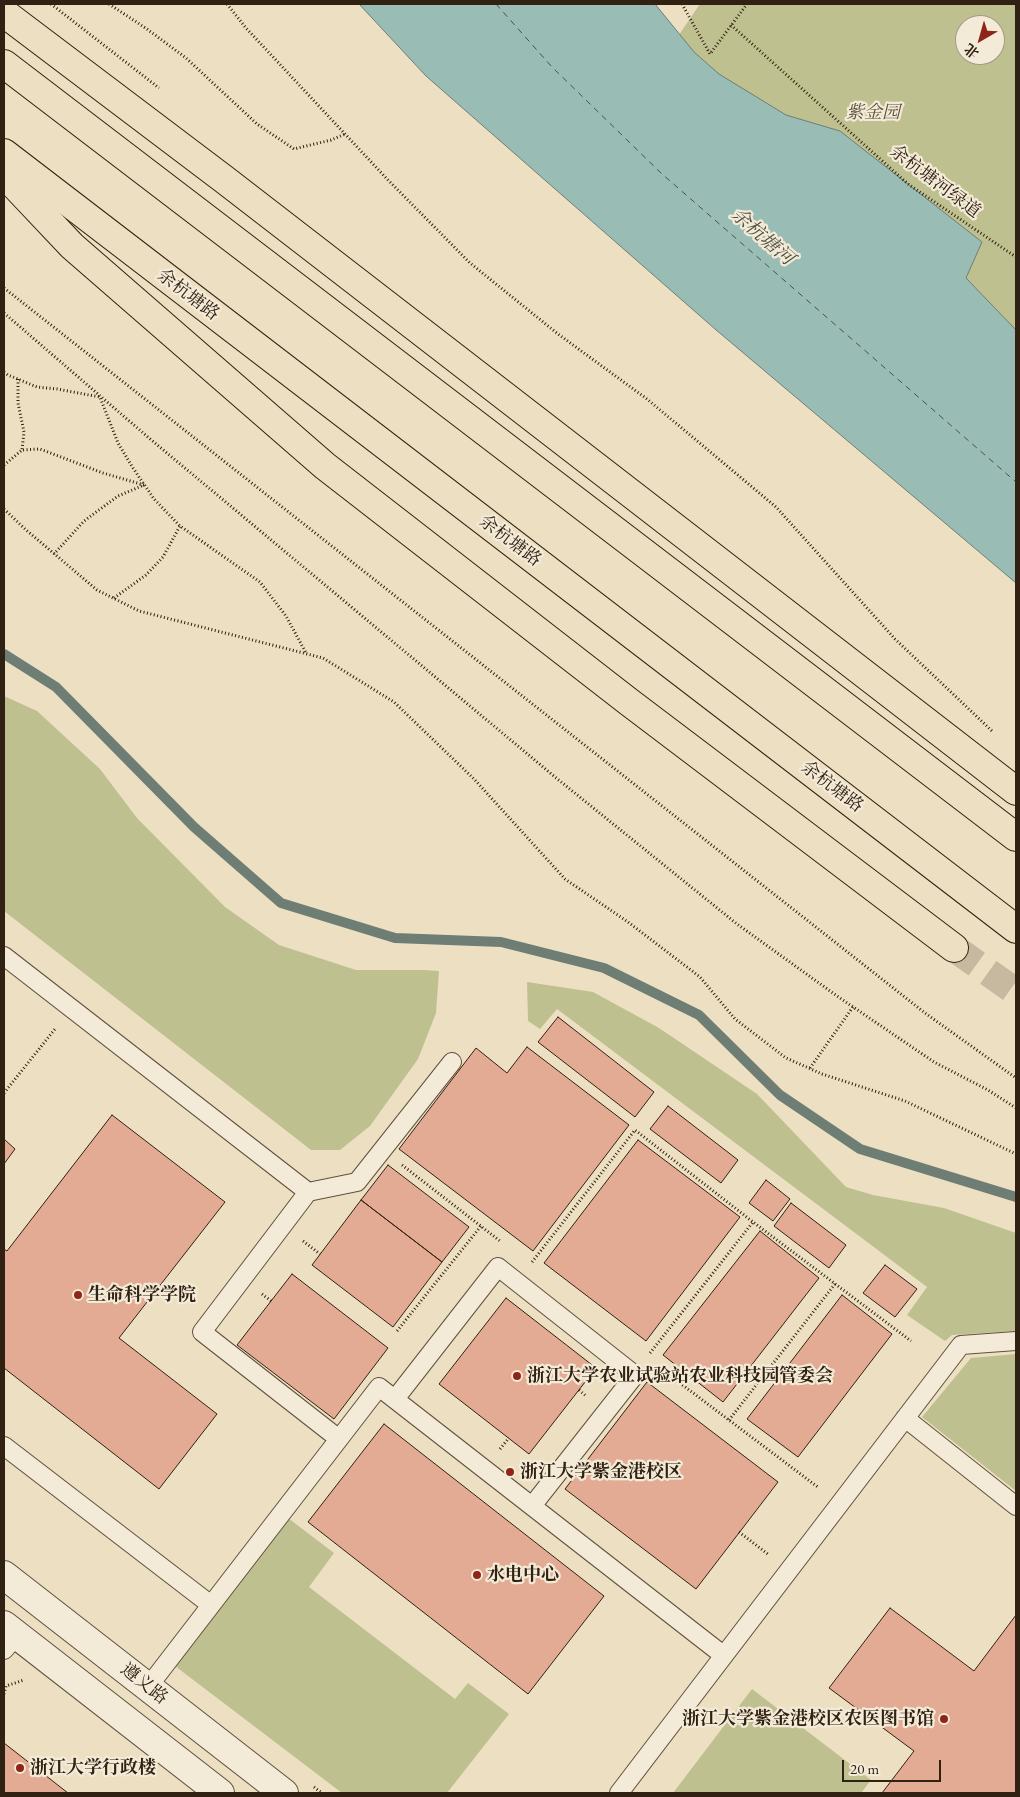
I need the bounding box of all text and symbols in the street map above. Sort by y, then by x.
north arrow [955,15,1005,65]
text: 北 [960,40,982,62]
park label: 紫金园 [846,102,900,124]
street label: 余杭塘河绿道 [885,141,985,223]
water label: 余杭塘河 [726,203,798,271]
street label: 余杭塘路 [153,265,223,325]
street label: 余杭塘路 [475,511,545,571]
street label: 余杭塘路 [797,757,867,817]
place label: 生命科学学院 [88,1284,196,1306]
marker: 生命科学学院 [72,1289,84,1301]
place label: 浙江大学农业试验站农业科技园管委会 [527,1365,833,1387]
marker: 浙江大学农业试验站农业科技园管委会 [511,1370,523,1382]
place label: 浙江大学紫金港校区 [520,1461,682,1483]
marker: 浙江大学紫金港校区 [504,1466,516,1478]
place label: 水电中心 [487,1564,559,1586]
marker: 水电中心 [471,1569,483,1581]
street label: 遵义路 [116,1659,172,1709]
place label: 浙江大学紫金港校区农医图书馆 [682,1708,934,1730]
marker: 浙江大学紫金港校区农医图书馆 [938,1713,950,1725]
scale bar [845,1750,944,1782]
place label: 浙江大学行政楼 [30,1757,156,1779]
text: 20 m [850,1759,879,1778]
marker: 浙江大学行政楼 [14,1762,26,1774]

